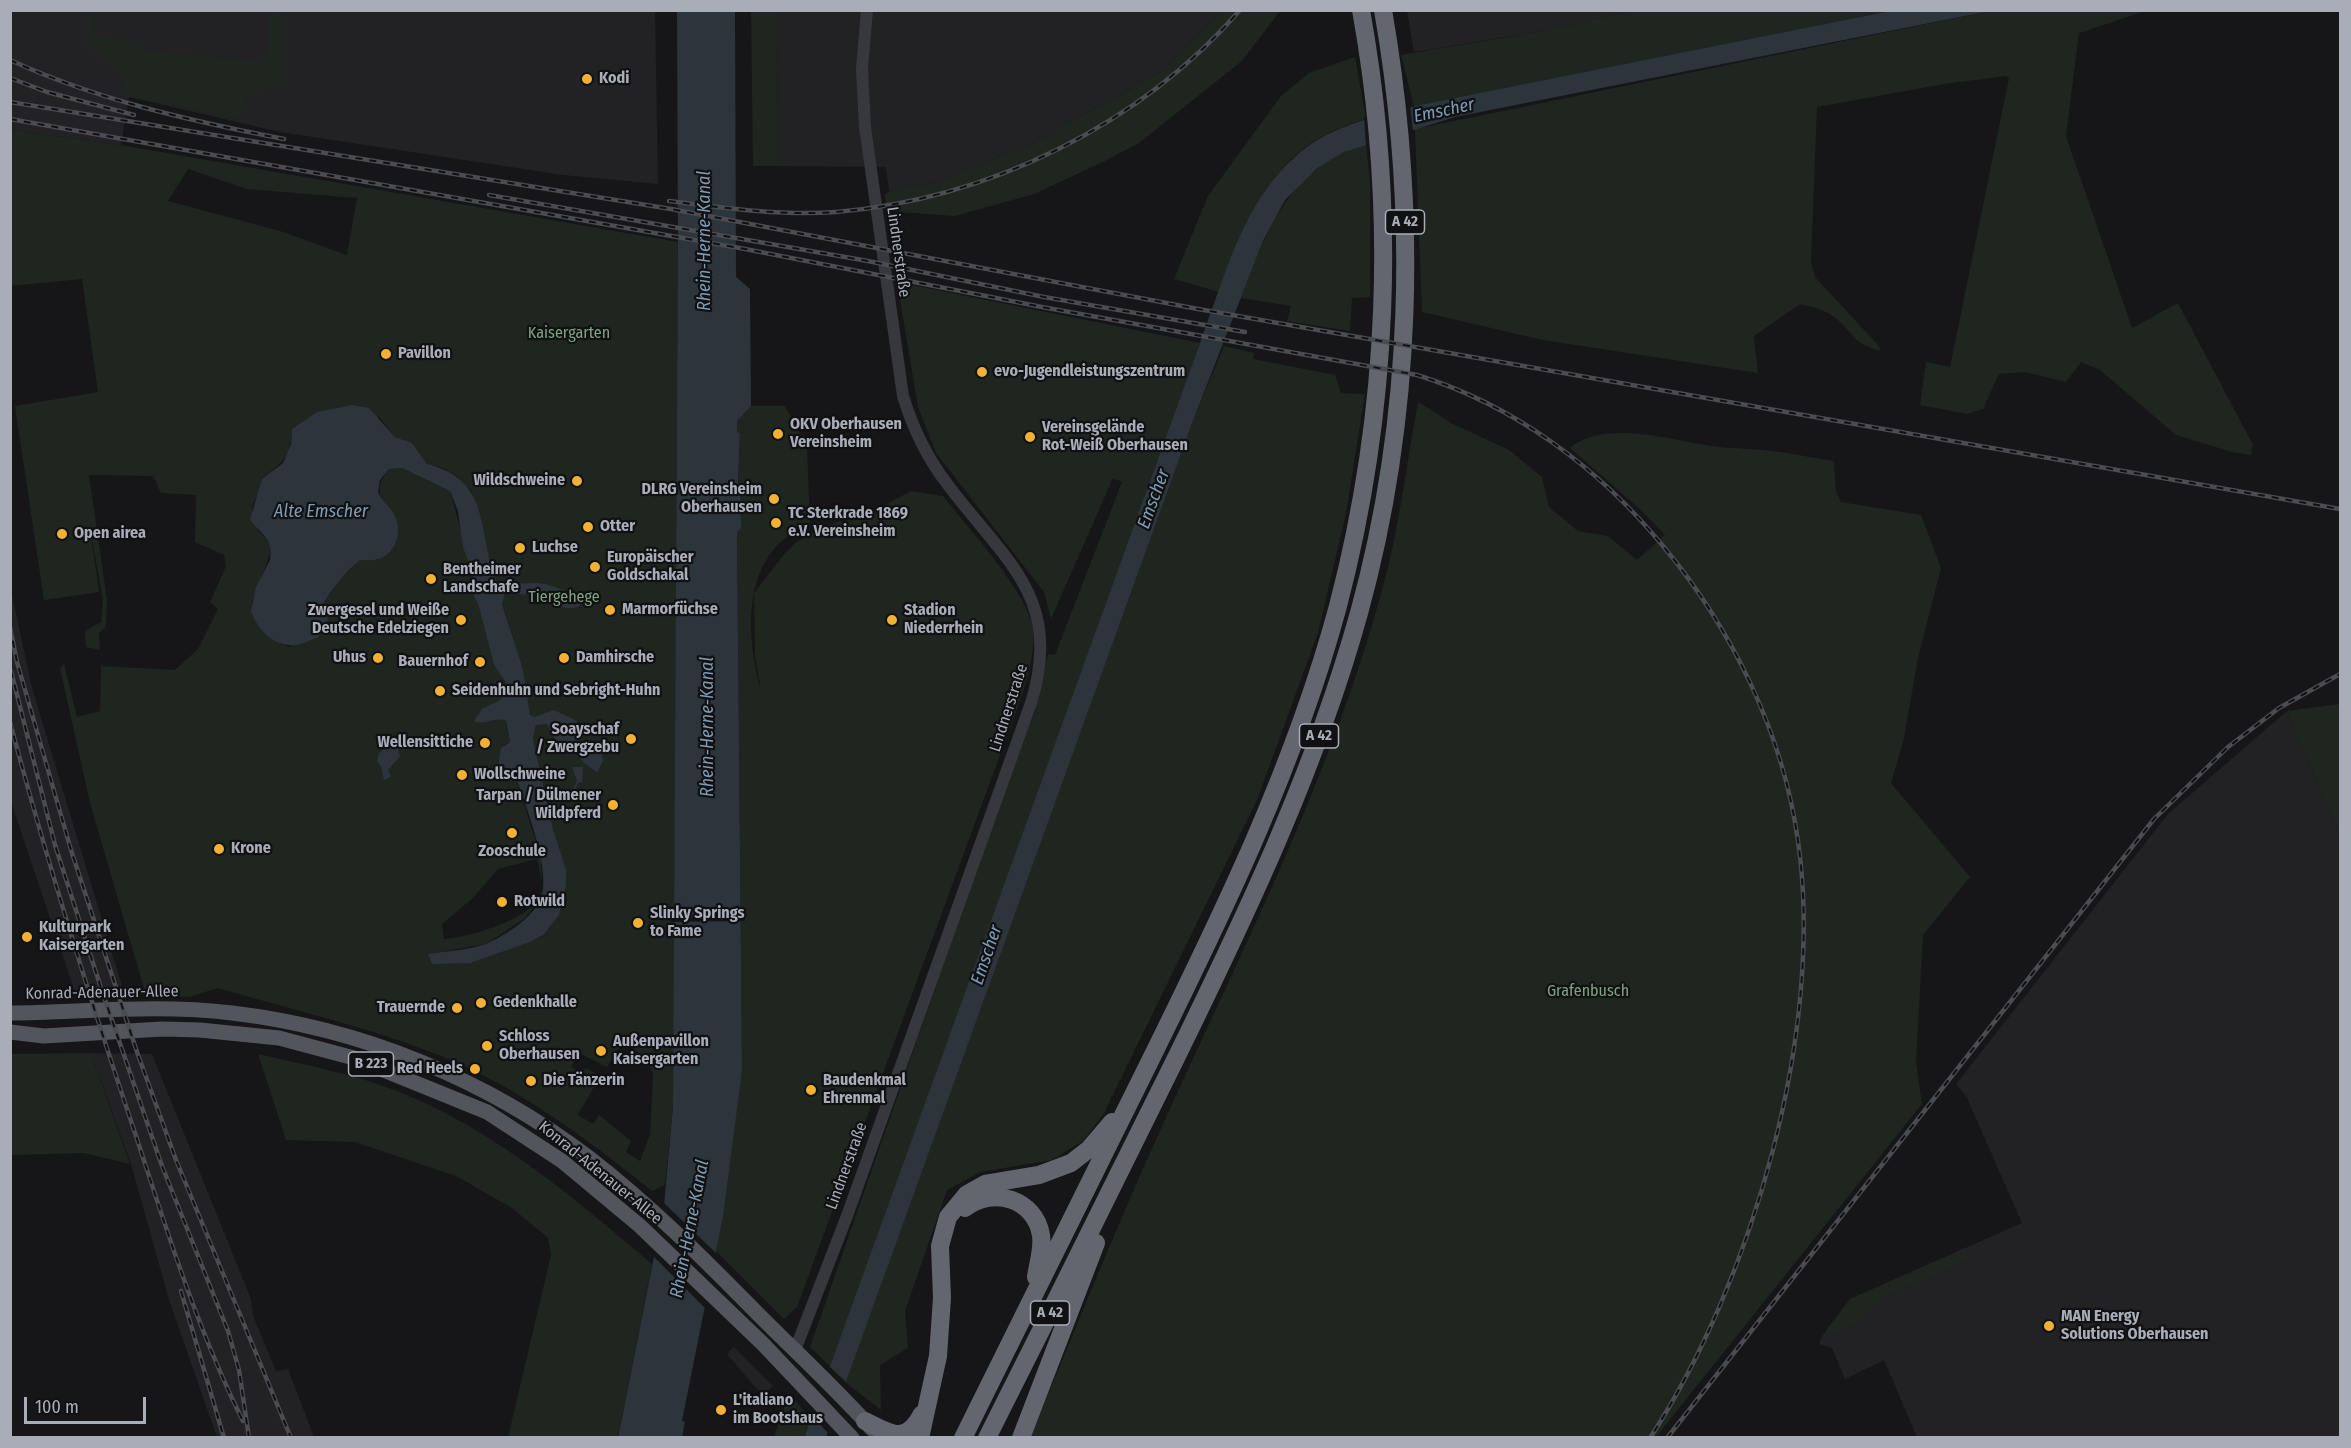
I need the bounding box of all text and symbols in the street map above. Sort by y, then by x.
place label: Kodi [599,69,629,89]
marker: Kodi [580,72,594,86]
water label: Emscher [1412,94,1476,128]
water label: Rhein-Herne-Kanal [694,171,716,311]
street label: Lindnerstraße [882,205,914,299]
road number: A 42 [1386,210,1424,234]
park label: Kaisergarten [528,324,610,344]
place label: Pavillon [398,344,451,364]
marker: Pavillon [379,347,393,361]
place label: evo-Jugendleistungszentrum [994,362,1185,382]
marker: evo-Jugendleistungszentrum [975,365,989,379]
place label: OKV Oberhausen Vereinsheim [790,415,902,453]
place label: Vereinsgelände Rot-Weiß Oberhausen [1042,418,1188,456]
marker: OKV Oberhausen Vereinsheim [771,427,785,441]
marker: Vereinsgelände Rot-Weiß Oberhausen [1023,430,1037,444]
water label: Emscher [1133,466,1175,532]
place label: Wildschweine [473,471,565,491]
marker: Wildschweine [570,474,584,488]
place label: DLRG Vereinsheim Oberhausen [641,480,762,518]
marker: DLRG Vereinsheim Oberhausen [767,492,781,506]
water label: Alte Emscher [274,501,368,523]
place label: TC Sterkrade 1869 e.V. Vereinsheim [788,504,908,542]
marker: TC Sterkrade 1869 e.V. Vereinsheim [769,516,783,530]
place label: Otter [600,517,635,537]
marker: Otter [581,520,595,534]
place label: Open airea [74,524,146,544]
marker: Open airea [55,527,69,541]
place label: Luchse [532,538,578,558]
marker: Luchse [513,541,527,555]
place label: Europäischer Goldschakal [607,548,694,586]
place label: Bentheimer Landschafe [443,560,521,598]
marker: Europäischer Goldschakal [588,560,602,574]
marker: Bentheimer Landschafe [424,572,438,586]
park label: Tiergehege [528,588,600,608]
place label: Marmorfüchse [622,600,718,620]
place label: Zwergesel und Weiße Deutsche Edelziegen [308,601,449,639]
place label: Stadion Niederrhein [904,601,983,639]
marker: Marmorfüchse [603,603,617,617]
marker: Zwergesel und Weiße Deutsche Edelziegen [454,613,468,627]
marker: Stadion Niederrhein [885,613,899,627]
place label: Uhus [333,648,366,668]
place label: Damhirsche [576,648,654,668]
marker: Uhus [371,651,385,665]
marker: Damhirsche [557,651,571,665]
place label: Bauernhof [398,652,468,672]
marker: Bauernhof [473,655,487,669]
water label: Rhein-Herne-Kanal [697,657,719,797]
street label: Lindnerstraße [986,662,1032,754]
place label: Seidenhuhn und Sebright-Huhn [452,681,660,701]
marker: Seidenhuhn und Sebright-Huhn [433,684,447,698]
place label: Soayschaf / Zwergzebu [536,720,619,758]
road number: A 42 [1300,724,1338,748]
marker: Soayschaf / Zwergzebu [624,732,638,746]
place label: Wellensittiche [378,733,473,753]
marker: Wellensittiche [478,736,492,750]
place label: Wollschweine [474,765,566,785]
marker: Wollschweine [455,768,469,782]
place label: Tarpan / Dülmener Wildpferd [476,786,601,824]
marker: Tarpan / Dülmener Wildpferd [606,798,620,812]
marker: Zooschule [505,826,519,840]
place label: Krone [231,839,271,859]
marker: Krone [212,842,226,856]
place label: Zooschule [478,842,546,862]
place label: Rotwild [514,892,565,912]
marker: Rotwild [495,895,509,909]
place label: Slinky Springs to Fame [650,904,744,942]
marker: Slinky Springs to Fame [631,916,645,930]
place label: Kulturpark Kaisergarten [39,918,124,956]
water label: Emscher [967,922,1007,988]
marker: Kulturpark Kaisergarten [20,930,34,944]
street label: Konrad-Adenauer-Allee [25,982,179,1004]
park label: Grafenbusch [1547,982,1629,1002]
place label: Gedenkhalle [493,993,577,1013]
marker: Gedenkhalle [474,996,488,1010]
place label: Trauernde [377,998,445,1018]
marker: Trauernde [450,1001,464,1015]
place label: Schloss Oberhausen [499,1027,580,1065]
place label: Außenpavillon Kaisergarten [613,1032,709,1070]
marker: Schloss Oberhausen [480,1039,494,1053]
marker: Außenpavillon Kaisergarten [594,1044,608,1058]
road number: B 223 [348,1052,394,1076]
place label: Red Heels [397,1059,463,1079]
marker: Red Heels [468,1062,482,1076]
place label: Die Tänzerin [543,1071,625,1091]
place label: Baudenkmal Ehrenmal [823,1071,906,1109]
marker: Die Tänzerin [524,1074,538,1088]
marker: Baudenkmal Ehrenmal [804,1083,818,1097]
street label: Konrad-Adenauer-Allee [534,1117,666,1229]
street label: Lindnerstraße [822,1120,872,1212]
water label: Rhein-Herne-Kanal [666,1158,714,1300]
road number: A 42 [1030,1301,1070,1325]
place label: MAN Energy Solutions Oberhausen [2061,1307,2208,1345]
marker: MAN Energy Solutions Oberhausen [2042,1319,2056,1333]
scale bar [27,1385,148,1423]
place label: L'italiano im Bootshaus [733,1391,823,1429]
text: 100 m [35,1396,79,1418]
marker: L'italiano im Bootshaus [714,1403,728,1417]

